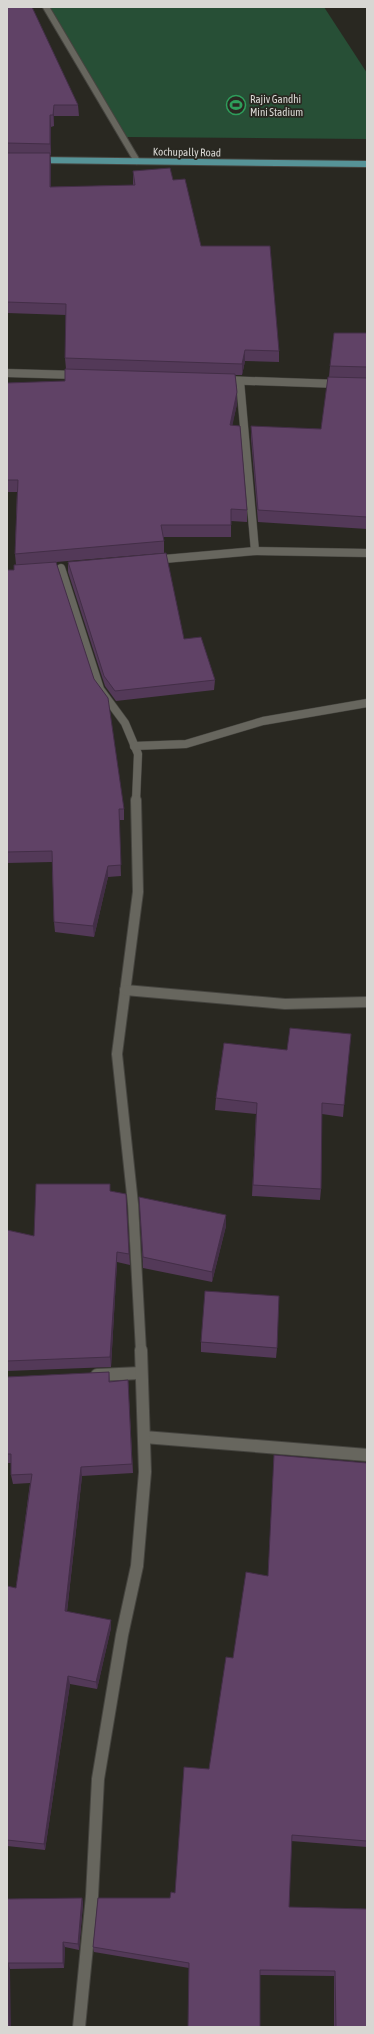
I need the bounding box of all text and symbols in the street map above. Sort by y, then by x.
place label: Rajiv Gandhi Mini Stadium [250,93,303,118]
sports icon: Rajiv Gandhi Mini Stadium [225,94,247,116]
street label: Kochupally Road [153,145,221,159]

